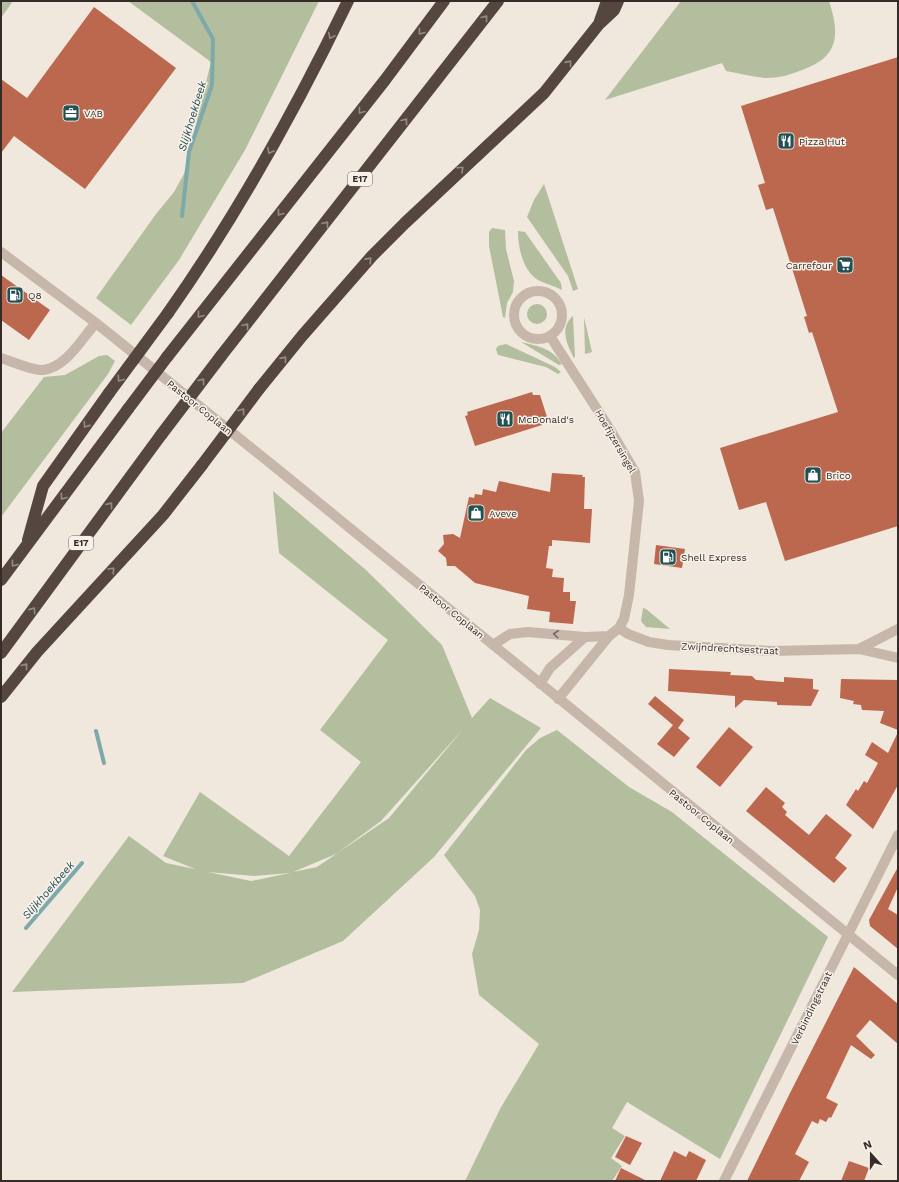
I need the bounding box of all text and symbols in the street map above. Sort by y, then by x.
one-way arrow [480,15,487,22]
one-way arrow [418,28,425,35]
one-way arrow [328,32,336,39]
one-way arrow [565,60,572,67]
water label: Slijkhoekbeek [176,79,210,153]
office icon: VAB [61,103,81,123]
one-way arrow [359,106,366,113]
place label: VAB [84,108,103,119]
one-way arrow [401,118,408,125]
restaurant icon: Pizza Hut [776,131,796,151]
place label: Pizza Hut [799,136,846,147]
one-way arrow [267,147,274,154]
one-way arrow [457,167,464,174]
road number: E17 [348,172,372,186]
one-way arrow [278,208,285,215]
one-way arrow [321,221,328,228]
supermarket icon: Carrefour [835,255,855,275]
one-way arrow [364,258,371,265]
place label: Carrefour [786,260,832,271]
fuel station icon: Q8 [5,285,25,305]
place label: Q8 [28,290,42,301]
one-way arrow [197,310,204,317]
one-way arrow [241,323,248,330]
one-way arrow [279,356,286,363]
one-way arrow [118,374,125,381]
street label: Pastoor Coplaan [165,378,234,437]
one-way arrow [198,379,205,386]
street label: Hoefijzersingel [593,408,638,475]
one-way arrow [238,409,245,416]
restaurant icon: McDonald's [495,409,515,429]
place label: McDonald's [518,414,574,425]
one-way arrow [83,421,91,428]
shop icon: Brico [803,465,823,485]
place label: Brico [826,470,851,481]
one-way arrow [61,492,68,499]
one-way arrow [105,503,112,510]
shop icon: Aveve [466,503,486,523]
place label: Aveve [489,508,517,519]
road number: E17 [69,536,93,550]
fuel station icon: Shell Express [658,547,678,567]
place label: Shell Express [681,552,747,563]
one-way arrow [11,559,18,566]
one-way arrow [107,567,115,575]
street label: Pastoor Coplaan [417,582,486,641]
one-way arrow [28,608,35,615]
one-way arrow [553,630,559,639]
street label: Zwijndrechtsestraat [681,640,780,657]
one-way arrow [20,664,27,671]
street label: Pastoor Coplaan [667,787,736,846]
water label: Slijkhoekbeek [20,858,78,922]
street label: Verbindingstraat [789,969,834,1047]
north arrow [851,1134,891,1174]
text: N [861,1138,874,1153]

